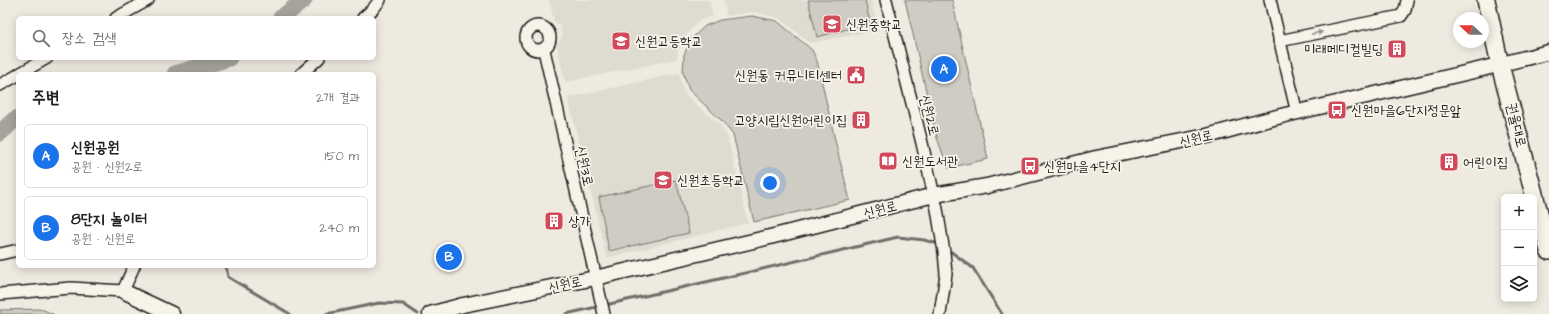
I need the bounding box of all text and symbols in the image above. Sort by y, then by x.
north arrow [1453,12,1489,48]
school or university icon: 신원중학교 [821,13,843,35]
place label: 신원중학교 [846,15,902,35]
search box [16,16,376,60]
icon: search [30,27,52,49]
text: 장소 검색 [62,28,116,49]
school or university icon: 신원고등학교 [610,30,632,52]
one-way arrow [1311,30,1324,36]
place label: 신원고등학교 [635,32,703,52]
building icon: 미래메디컬빌딩 [1386,38,1408,60]
place label: 미래메디컬빌딩 [1304,40,1383,60]
pin: A [931,54,957,84]
public building icon: 신원동 커뮤니티센터 [845,64,867,86]
place label: 신원동 커뮤니티센터 [735,66,842,86]
text: 주변 [32,86,59,110]
text: 2개 결과 [316,89,360,107]
street label: 신원2로 [914,93,944,138]
bus stop icon: 신원마을6단지정문앞 [1326,99,1348,121]
place label: 신원마을6단지정문앞 [1351,101,1461,121]
street label: 권율대로 [1501,101,1531,150]
building icon: 고양시립신원어린이집 [850,109,872,131]
place label: 고양시립신원어린이집 [734,111,847,131]
street label: 신원로 [1178,125,1215,153]
text: 신원공원 [71,137,119,158]
street label: 신원3로 [570,144,598,188]
text: A [42,147,50,165]
text: 150 m [325,147,359,165]
library icon: 신원도서관 [877,150,899,172]
building icon: 어린이집 [1438,151,1460,173]
place label: 신원도서관 [902,152,958,172]
place label: 어린이집 [1463,153,1508,173]
bus stop icon: 신원마을4단지 [1019,155,1041,177]
place label: 신원마을4단지 [1044,157,1121,177]
text: 공원 · 신원2로 [71,158,143,176]
school or university icon: 신원초등학교 [652,169,674,191]
place label: 신원초등학교 [677,171,745,191]
your location [760,173,780,193]
map controls [1501,194,1537,302]
button: + [1501,194,1537,230]
street label: 신원로 [861,196,899,224]
text: 8단지 놀이터 [71,209,147,230]
building icon: 상가 [543,210,565,232]
place label: 상가 [568,212,591,232]
text: B [41,219,51,237]
text: 240 m [319,219,359,237]
text: 공원 · 신원로 [71,230,136,248]
button: − [1501,230,1537,266]
pin: B [436,242,462,272]
button: layers [1501,266,1537,302]
street label: 신원로 [547,272,584,298]

